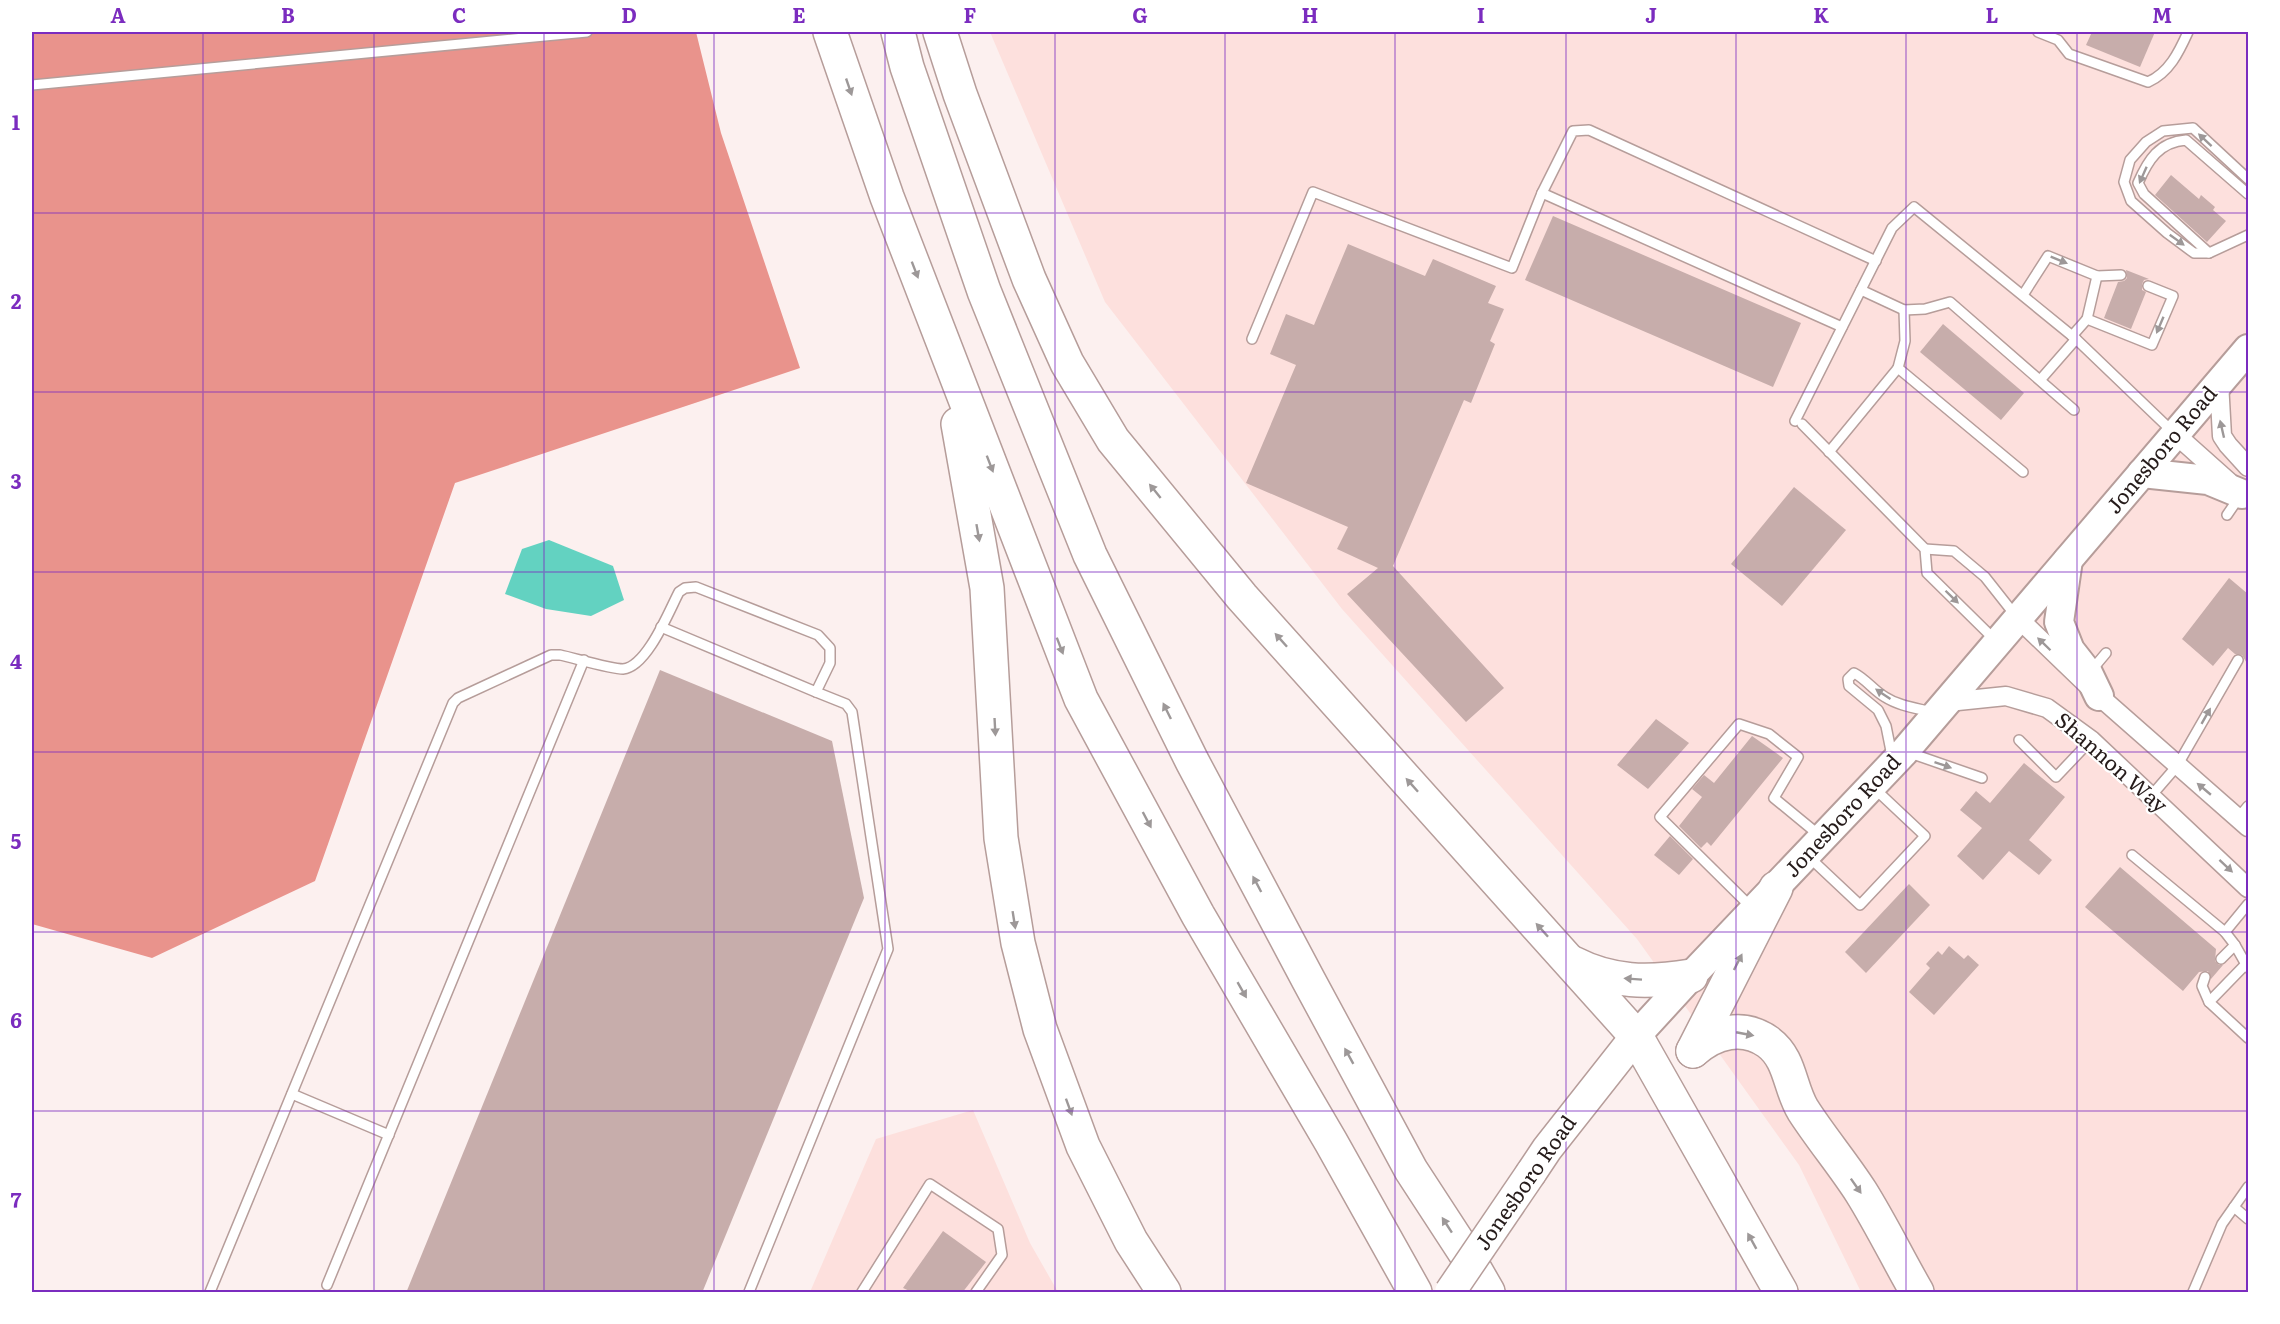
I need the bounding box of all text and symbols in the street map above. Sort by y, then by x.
text: A [110,0,126,29]
text: B [281,0,295,29]
text: C [452,0,466,29]
text: D [621,0,637,29]
text: E [792,0,806,29]
text: F [964,0,977,29]
text: G [1132,0,1148,29]
text: H [1302,0,1318,29]
text: I [1477,0,1485,29]
text: J [1645,0,1657,29]
text: K [1813,0,1829,29]
text: L [1986,0,1999,29]
text: M [2152,0,2172,29]
one-way arrow [845,78,855,96]
text: 1 [12,106,20,136]
one-way arrow [2199,133,2213,147]
one-way arrow [2138,166,2148,184]
one-way arrow [2169,234,2184,246]
one-way arrow [2050,255,2068,265]
one-way arrow [910,262,920,280]
text: 2 [11,285,22,315]
one-way arrow [2155,317,2165,335]
street label: Jonesboro Road [2097,378,2223,519]
one-way arrow [2217,420,2227,438]
one-way arrow [985,455,995,473]
text: 3 [10,465,22,495]
one-way arrow [1148,483,1161,499]
one-way arrow [973,523,982,542]
one-way arrow [1944,590,1958,604]
one-way arrow [1275,633,1288,648]
one-way arrow [1056,637,1066,655]
one-way arrow [2037,637,2052,651]
text: 4 [10,645,22,675]
one-way arrow [1875,688,1891,700]
one-way arrow [1162,703,1172,720]
street label: Shannon Way [2050,703,2176,819]
one-way arrow [2201,708,2212,724]
one-way arrow [990,717,999,736]
street label: Jonesboro Road [1776,746,1907,883]
one-way arrow [1934,761,1952,770]
one-way arrow [1405,777,1419,792]
one-way arrow [2197,783,2212,796]
one-way arrow [1142,812,1152,829]
text: 5 [11,825,22,855]
one-way arrow [2218,859,2233,873]
one-way arrow [1252,875,1262,892]
one-way arrow [1010,911,1019,930]
one-way arrow [1536,923,1549,938]
one-way arrow [1734,953,1743,970]
one-way arrow [1623,975,1642,984]
one-way arrow [1237,982,1247,999]
text: 6 [10,1004,22,1034]
one-way arrow [1736,1030,1755,1039]
one-way arrow [1344,1047,1354,1064]
one-way arrow [1064,1098,1074,1116]
street label: Jonesboro Road [1466,1108,1582,1255]
one-way arrow [1850,1177,1862,1193]
text: 7 [11,1184,22,1214]
one-way arrow [1441,1217,1453,1233]
one-way arrow [1748,1233,1758,1250]

